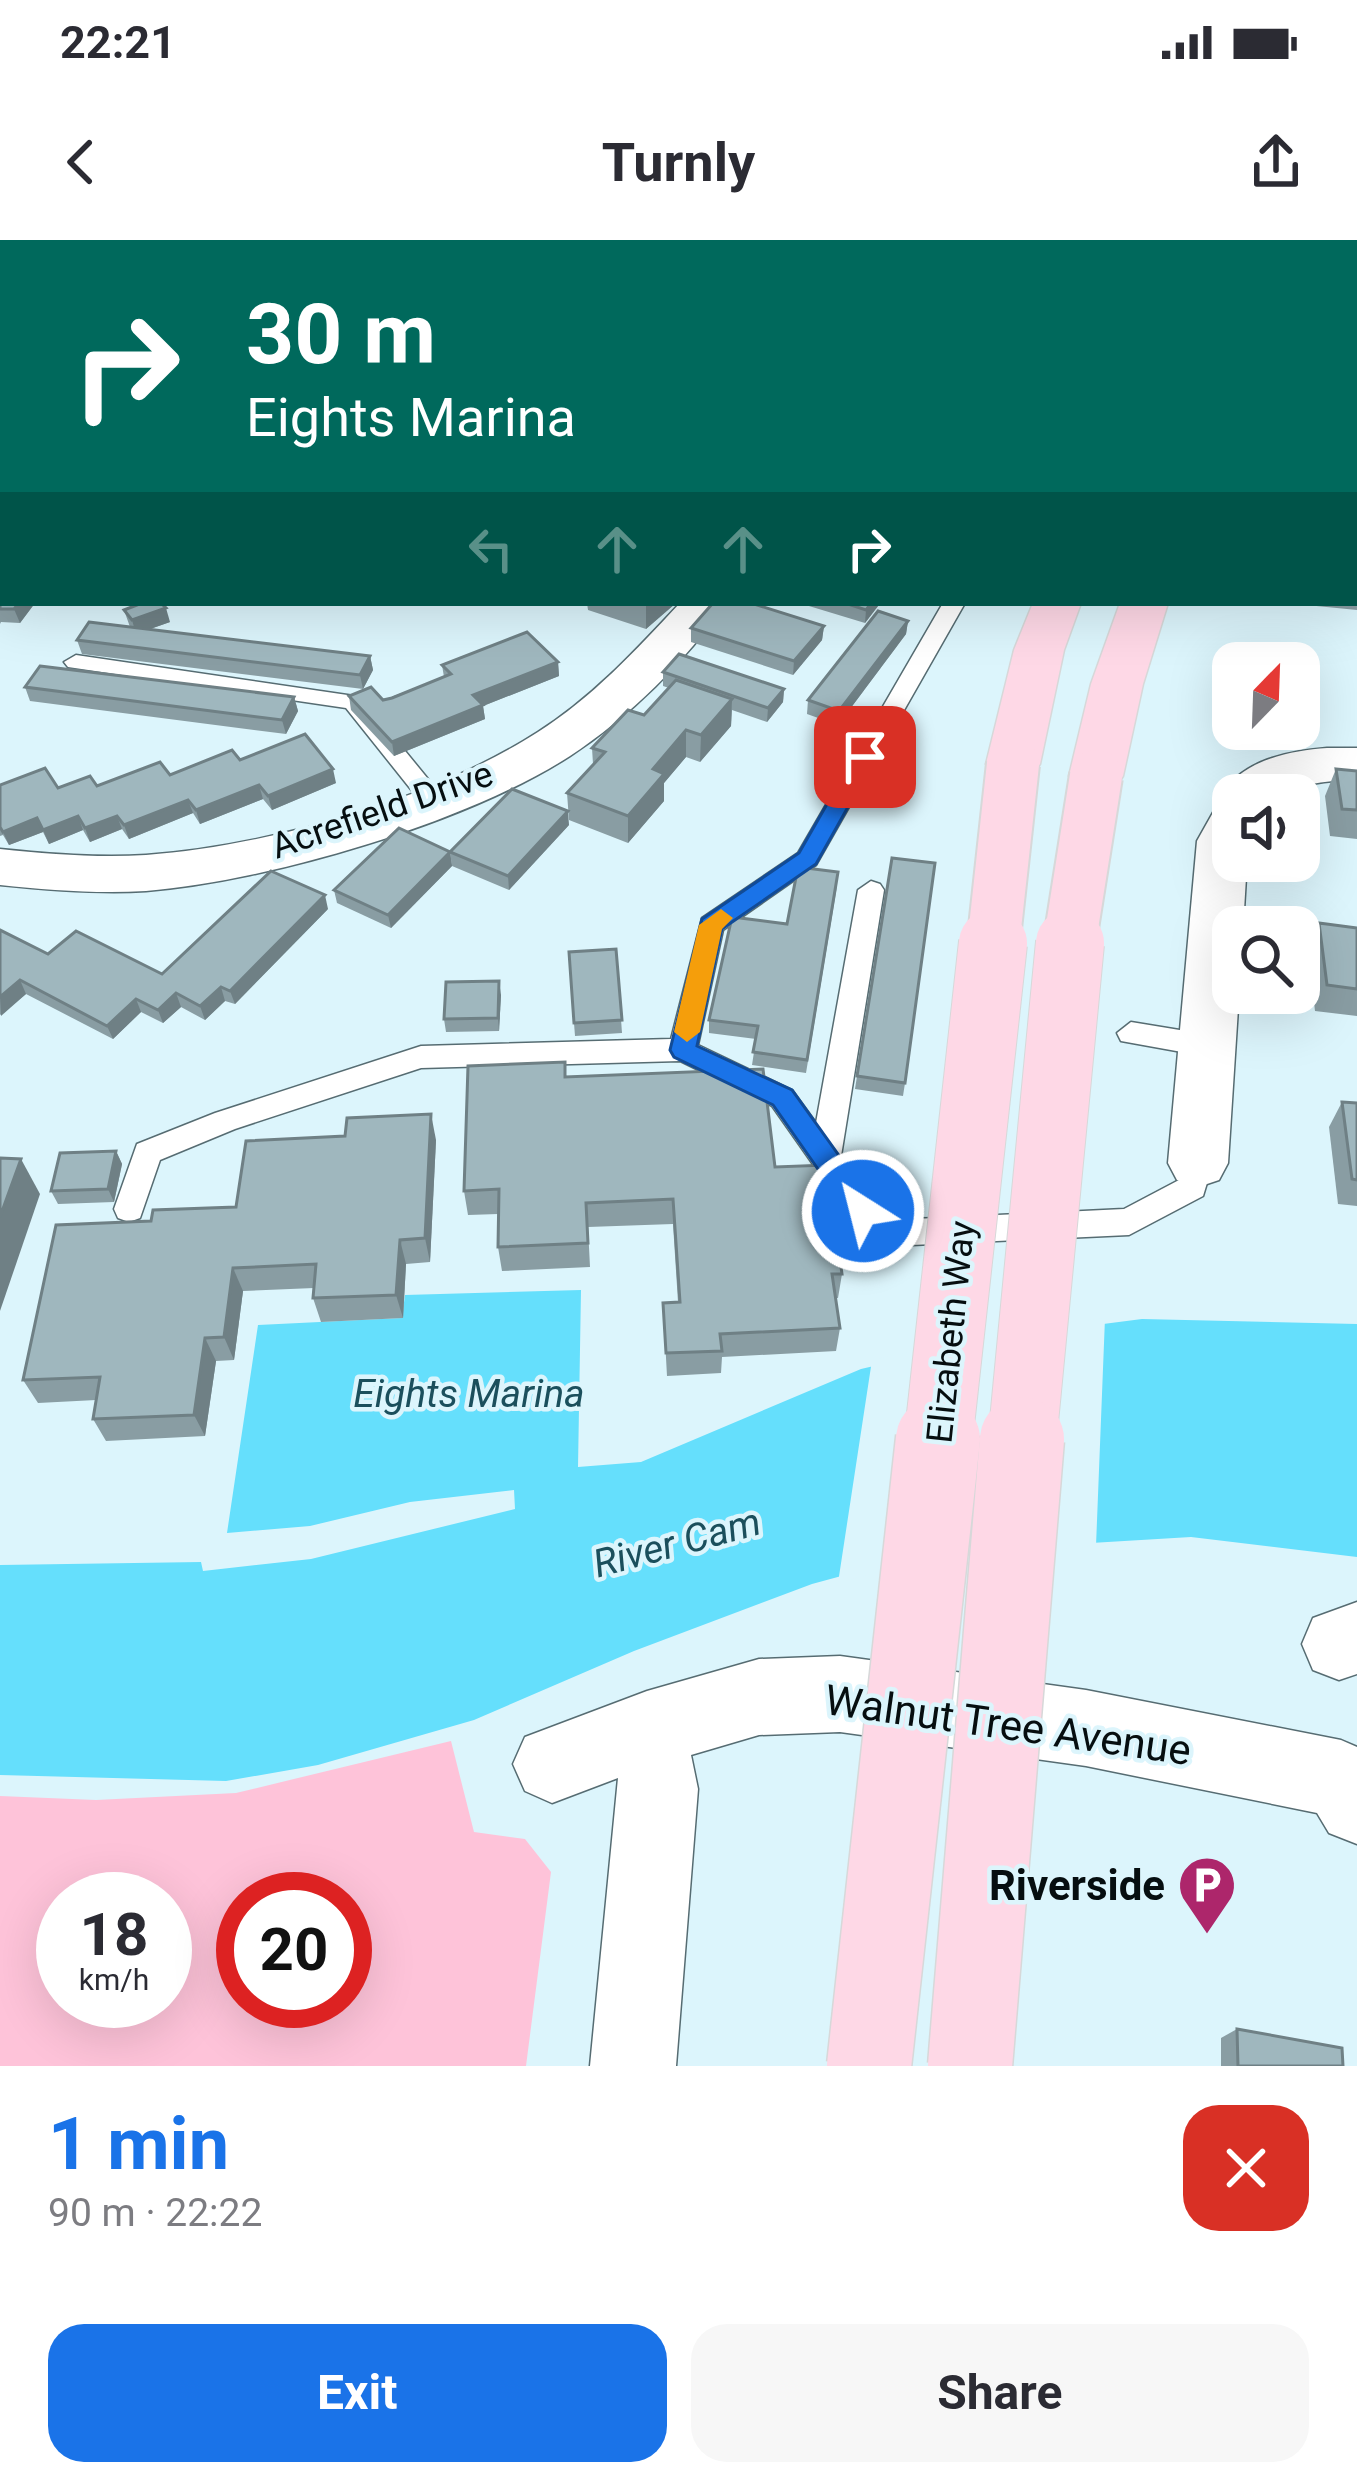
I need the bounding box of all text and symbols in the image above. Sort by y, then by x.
text: 22:21 [60,16,176,69]
icon: back [48,129,114,195]
icon: share [1243,129,1309,195]
text: Turnly [602,131,755,194]
text: 30 m [246,285,436,384]
icon: right [48,288,204,444]
text: Eights Marina [246,386,576,449]
icon: left [458,516,524,582]
icon: ahead [584,516,650,582]
icon: ahead [710,516,776,582]
icon: right [836,516,902,582]
north arrow [1212,642,1320,750]
map controls [1212,642,1320,1014]
pin [814,706,916,808]
icon: arrive [832,724,898,790]
street label: Acrefield Drive [266,753,498,867]
button: sound [1212,774,1320,882]
button: search [1212,906,1320,1014]
position arrow [800,1148,926,1274]
street label: Elizabeth Way [918,1219,984,1445]
water label: Eights Marina [353,1371,585,1417]
water label: River Cam [588,1499,766,1587]
street label: Walnut Tree Avenue [822,1675,1194,1775]
parking icon: Riverside [1176,1854,1238,1936]
place label: Riverside [989,1861,1165,1910]
speed limit sign: 20 [216,1872,372,2028]
text: 18 [80,1899,148,1970]
text: km/h [79,1962,149,1997]
text: 1 min [48,2102,229,2187]
button: close [1183,2105,1309,2231]
text: 90 m · 22:22 [48,2190,262,2236]
button: Exit [48,2324,667,2462]
button: Share [691,2324,1309,2462]

